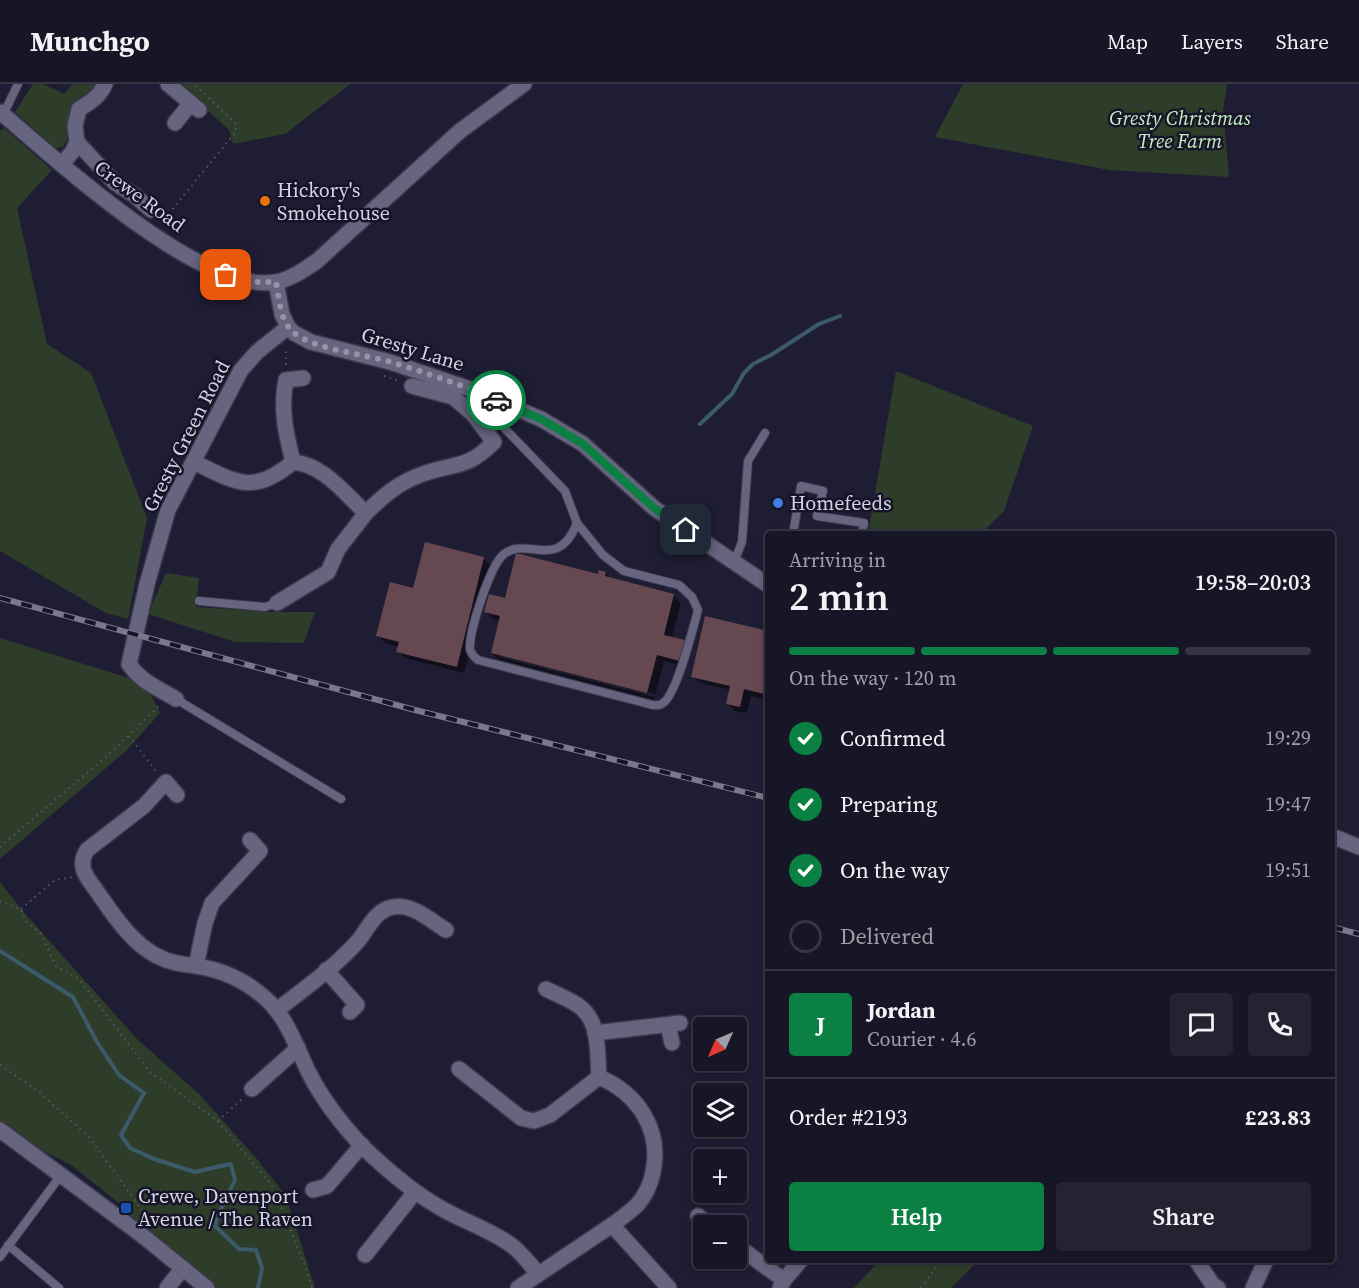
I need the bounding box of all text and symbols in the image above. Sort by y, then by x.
text: Munchgo [30,22,150,60]
text: Map [1107,27,1148,56]
text: Layers [1181,27,1243,56]
text: Share [1276,27,1329,56]
park label: Gresty Christmas Tree Farm [1109,104,1251,155]
street label: Crewe Road [89,154,192,239]
place label: Hickory's Smokehouse [277,176,390,227]
marker: Hickory's Smokehouse [258,194,272,208]
pin [200,249,251,300]
icon: bag [209,258,242,291]
street label: Gresty Lane [358,320,468,378]
street label: Gresty Green Road [136,355,237,517]
courier [466,370,526,430]
icon: car [480,384,513,417]
place label: Homefeeds [790,489,892,517]
marker: Homefeeds [771,496,785,510]
pin [660,504,711,555]
icon: home [669,513,702,546]
text: Arriving in [789,546,886,574]
text: 19:58–20:03 [1195,567,1311,597]
text: 2 min [789,570,889,623]
text: On the way · 120 m [789,664,956,692]
icon: check [789,722,822,755]
text: Confirmed [840,723,945,753]
text: 19:29 [1265,724,1311,752]
icon: check [789,788,822,821]
text: Preparing [840,789,937,819]
text: 19:47 [1265,790,1311,818]
icon: check [789,854,822,887]
text: On the way [840,855,949,885]
text: 19:51 [1265,856,1311,884]
text: Delivered [840,921,934,951]
button: chat [1170,993,1233,1056]
button: phone [1248,993,1311,1056]
text: Jordan [867,995,935,1025]
text: J [816,1009,825,1039]
north arrow [693,1017,747,1071]
map controls [693,1017,747,1269]
text: Courier · 4.6 [867,1025,976,1053]
button: layers [693,1083,747,1137]
text: Order #2193 [789,1102,907,1132]
text: £23.83 [1245,1102,1311,1132]
button: + [693,1149,747,1203]
place label: Crewe, Davenport Avenue / The Raven [138,1182,313,1233]
button: Help [789,1182,1044,1251]
button: Share [1056,1182,1311,1251]
marker: Crewe, Davenport Avenue / The Raven [119,1201,133,1215]
button: − [693,1215,747,1269]

